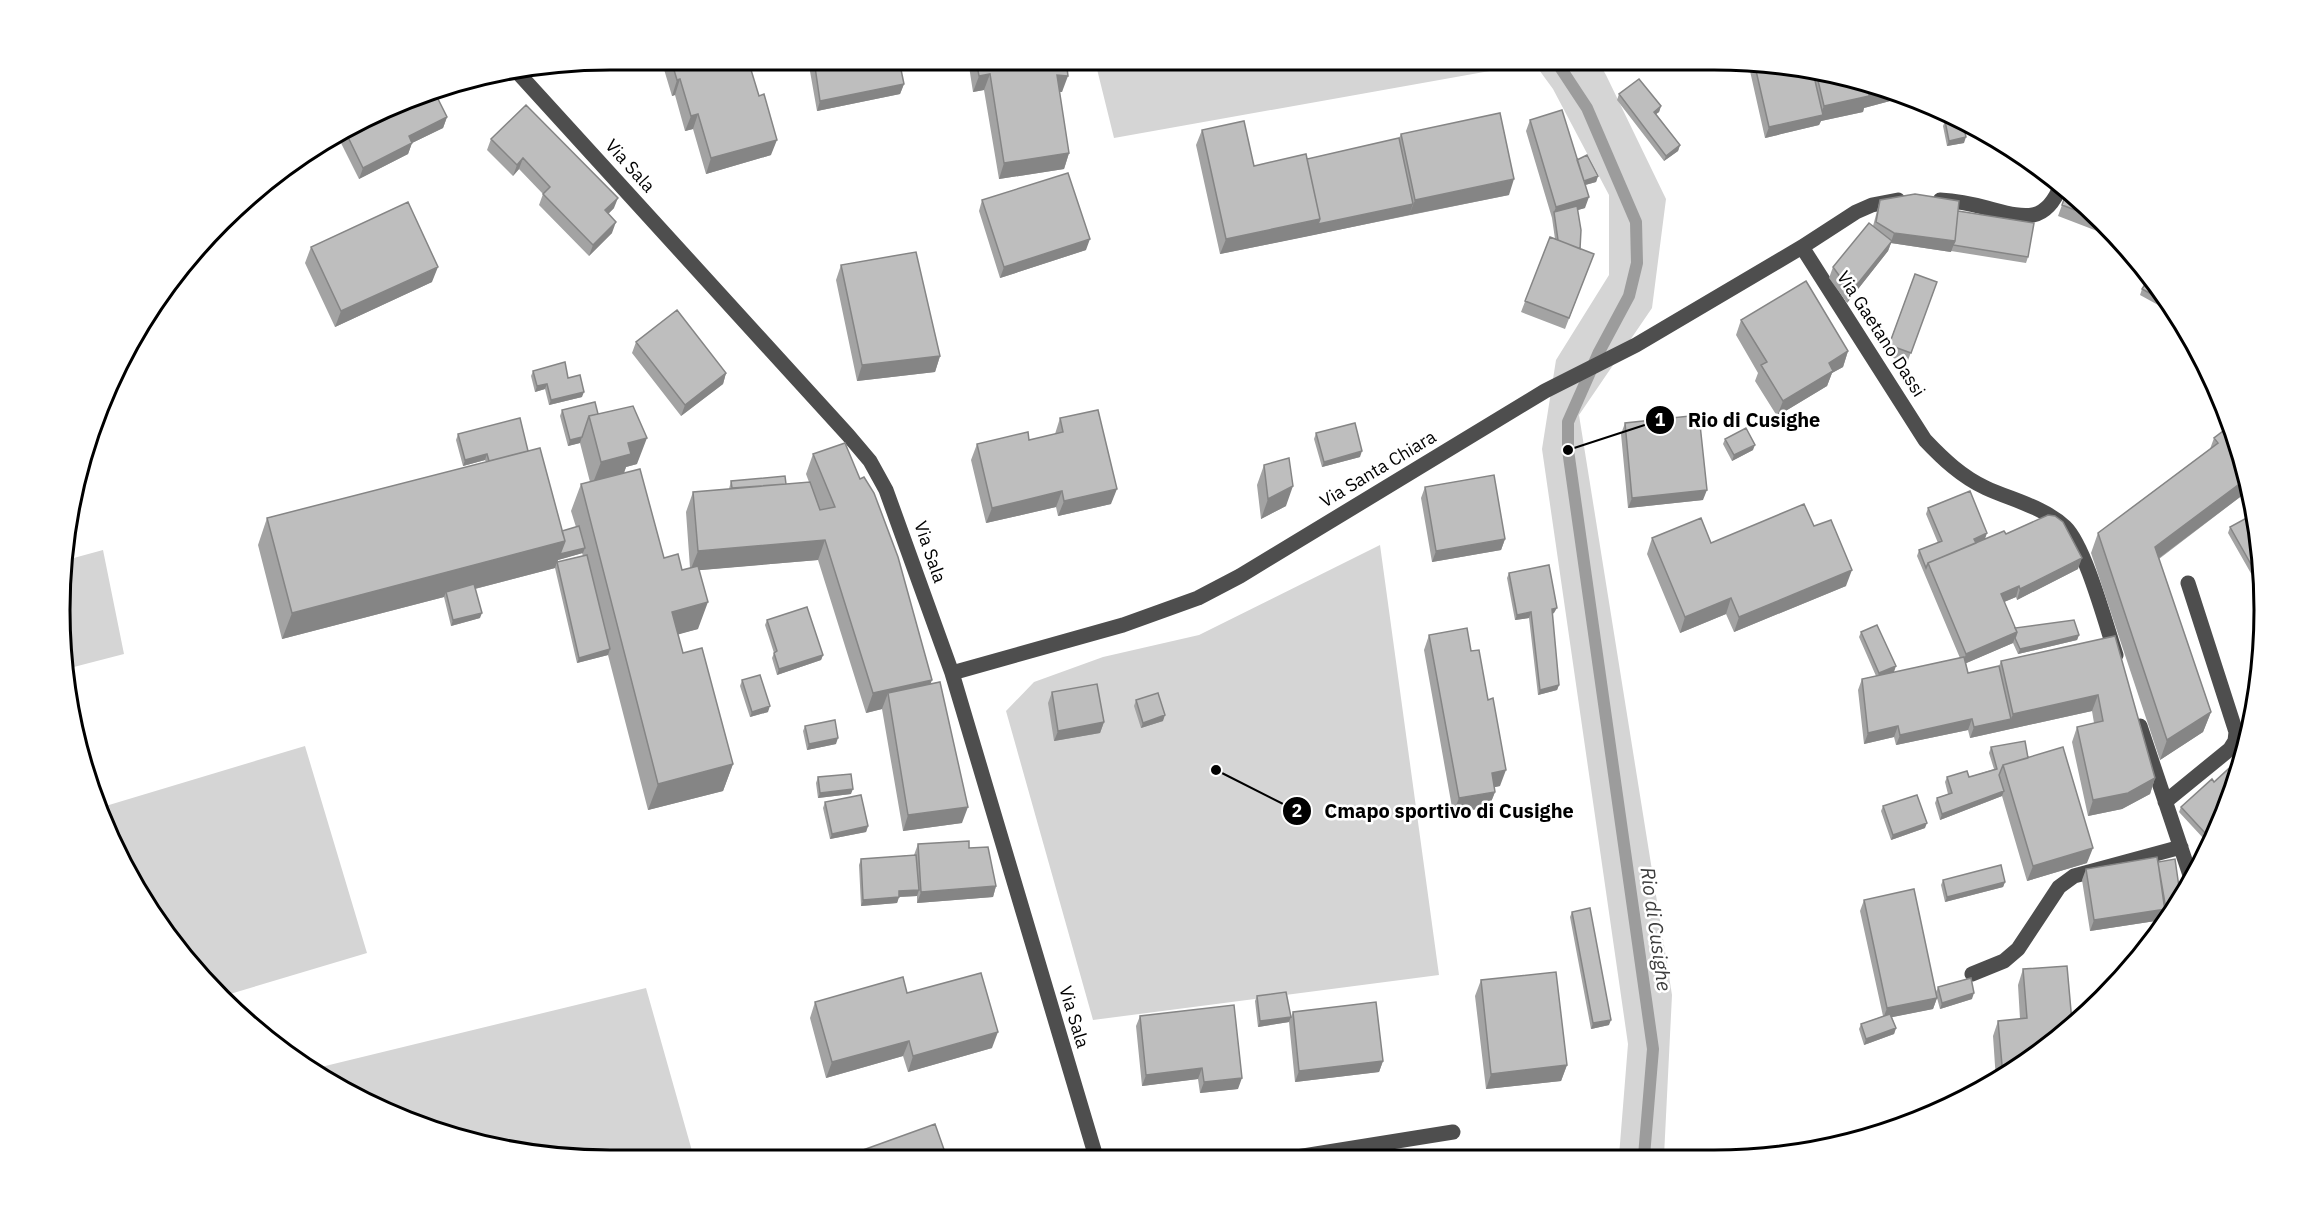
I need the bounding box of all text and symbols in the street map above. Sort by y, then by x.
street label: Via Sala [600,134,661,197]
street label: Via Gaetano Dassi [1832,266,1931,401]
callout: Rio di Cusighe [1645,401,1832,439]
text: Rio di Cusighe [1688,406,1820,433]
text: 1 [1655,408,1666,431]
street label: Via Santa Chiara [1315,425,1440,512]
street label: Via Sala [909,518,952,586]
callout: Cmapo sportivo di Cusighe [1282,792,1586,830]
text: Cmapo sportivo di Cusighe [1324,797,1574,824]
text: 2 [1292,799,1302,822]
water label: Rio di Cusighe [1634,865,1679,993]
street label: Via Sala [1054,983,1095,1051]

